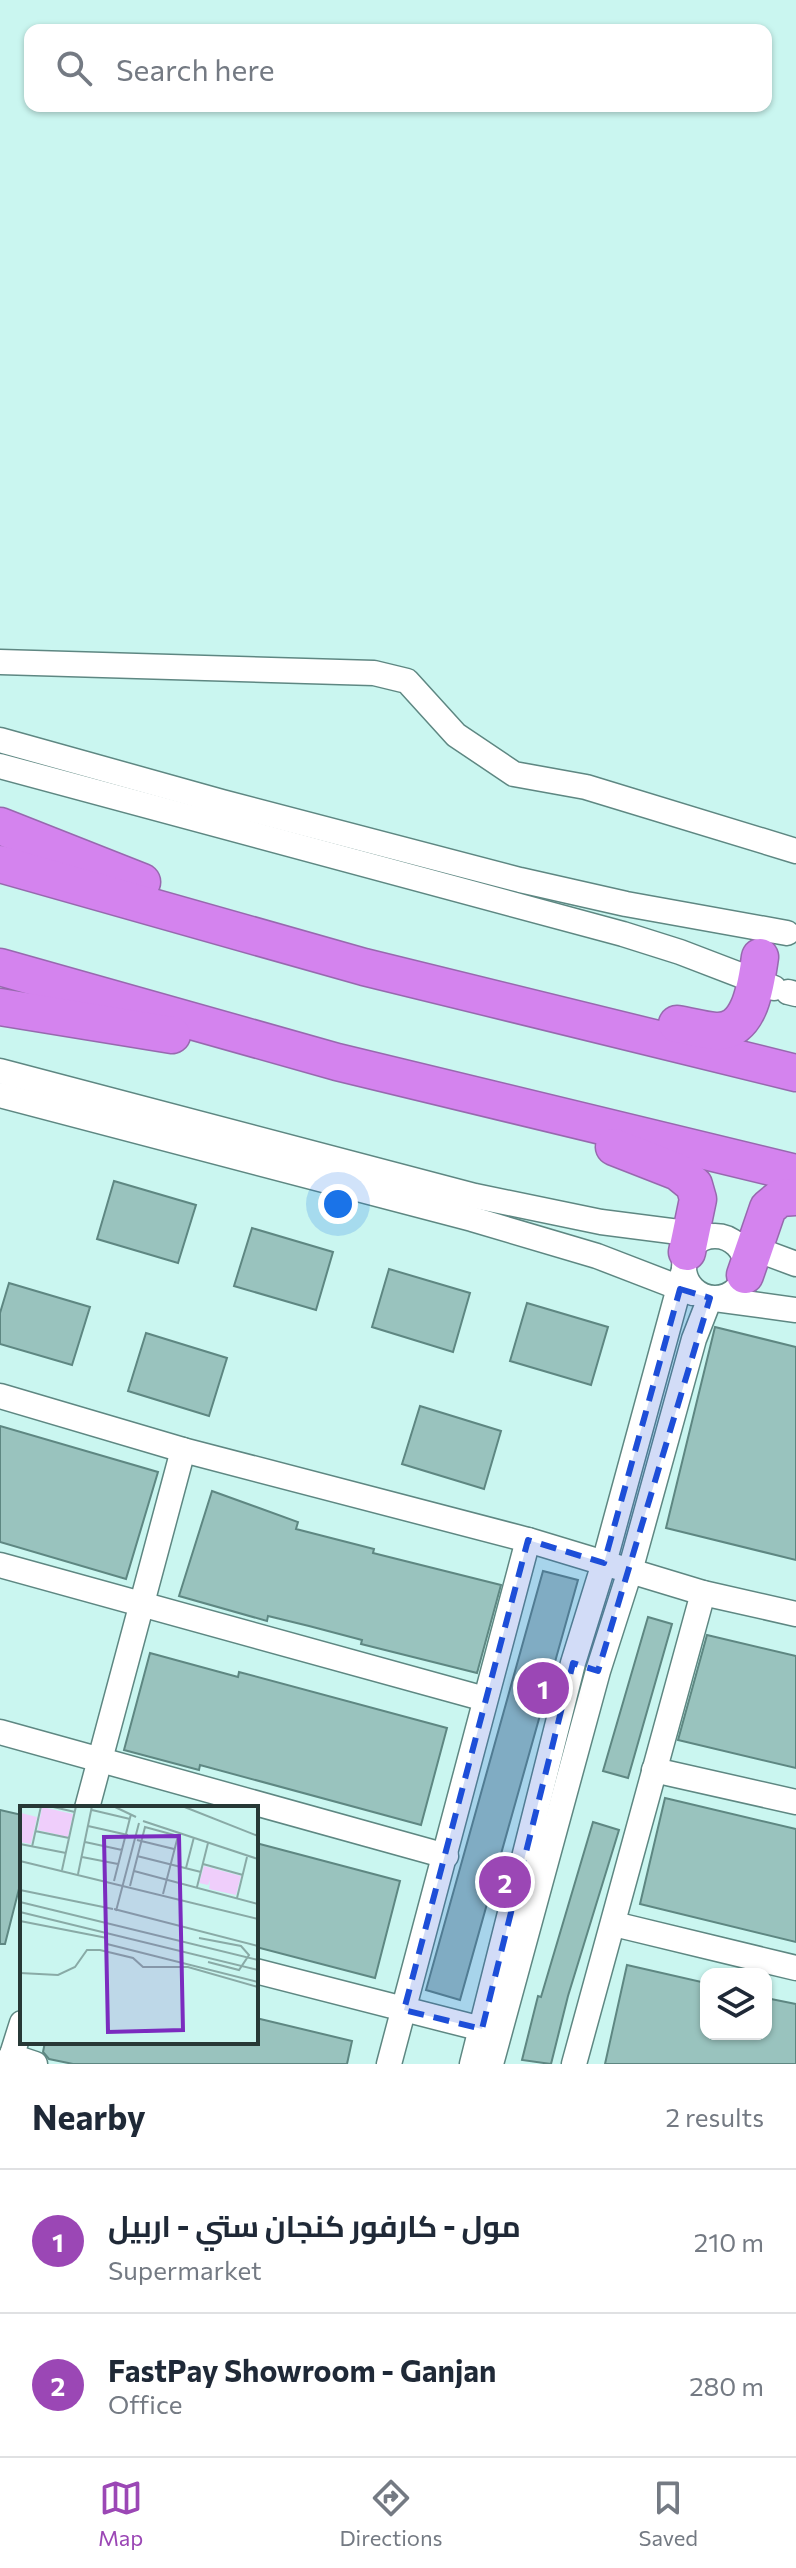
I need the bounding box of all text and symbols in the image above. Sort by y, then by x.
search box [24,24,772,112]
icon: search [52,46,96,90]
text: Search here [116,50,275,87]
your location [318,1184,358,1224]
pin: 1 [517,1658,569,1718]
inset map [20,1806,258,2044]
pin: 2 [479,1852,531,1912]
map controls [700,1968,772,2040]
button: layers [700,1968,772,2040]
text: Nearby [32,2095,146,2137]
text: 2 results [666,2101,764,2132]
text: مول - كارفور كنجان ستي - اربيل [108,2206,521,2243]
text: 1 [52,2226,64,2257]
text: 210 m [694,2226,764,2257]
text: Supermarket [108,2254,262,2285]
text: FastPay Showroom - Ganjan [108,2351,496,2388]
text: 2 [51,2370,65,2401]
text: 280 m [689,2370,764,2401]
text: Office [108,2388,182,2419]
tab: Map [98,2476,143,2551]
tab: Directions [339,2476,443,2551]
tab: Saved [639,2476,698,2551]

